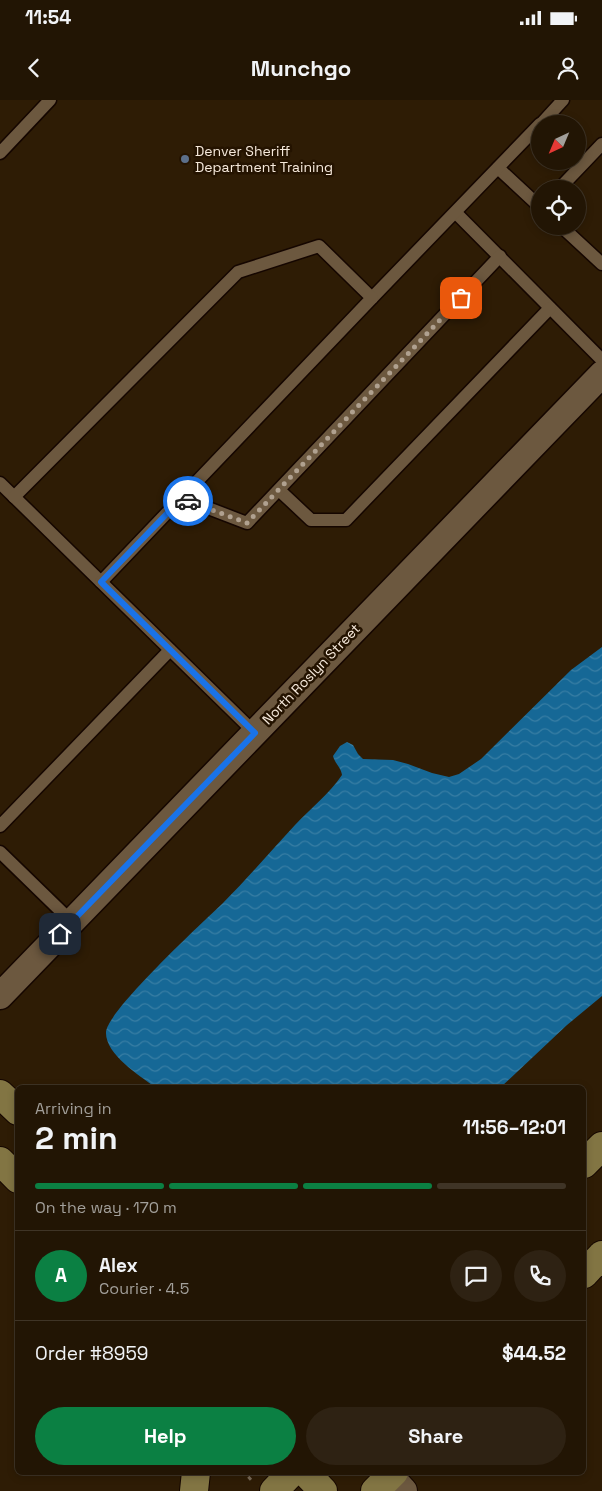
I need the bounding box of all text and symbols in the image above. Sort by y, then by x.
text: 11:54 [25,5,71,30]
icon: back [20,54,48,82]
text: Munchgo [251,54,351,82]
icon: person [554,54,582,82]
north arrow [531,115,586,170]
map controls [531,115,586,235]
place label: Denver Sheriff Department Training [195,142,333,176]
marker: Denver Sheriff Department Training [179,153,191,165]
button: locate [531,180,586,235]
pin [440,277,482,319]
icon: bag [447,284,475,312]
courier [163,476,213,526]
icon: car [174,487,202,515]
street label: North Roslyn Street [258,620,364,728]
pin [39,913,81,955]
icon: home [46,920,74,948]
text: Arriving in [35,1098,112,1119]
text: 11:56–12:01 [462,1115,566,1140]
text: 2 min [35,1118,118,1158]
text: On the way · 170 m [35,1197,177,1218]
button: chat [450,1250,502,1302]
button: phone [514,1250,566,1302]
text: Alex [99,1253,138,1278]
text: A [55,1263,67,1288]
text: Courier · 4.5 [99,1278,189,1299]
text: Order #8959 [35,1341,148,1366]
text: $44.52 [502,1341,566,1366]
button: Help [35,1407,296,1465]
button: Share [306,1407,566,1465]

